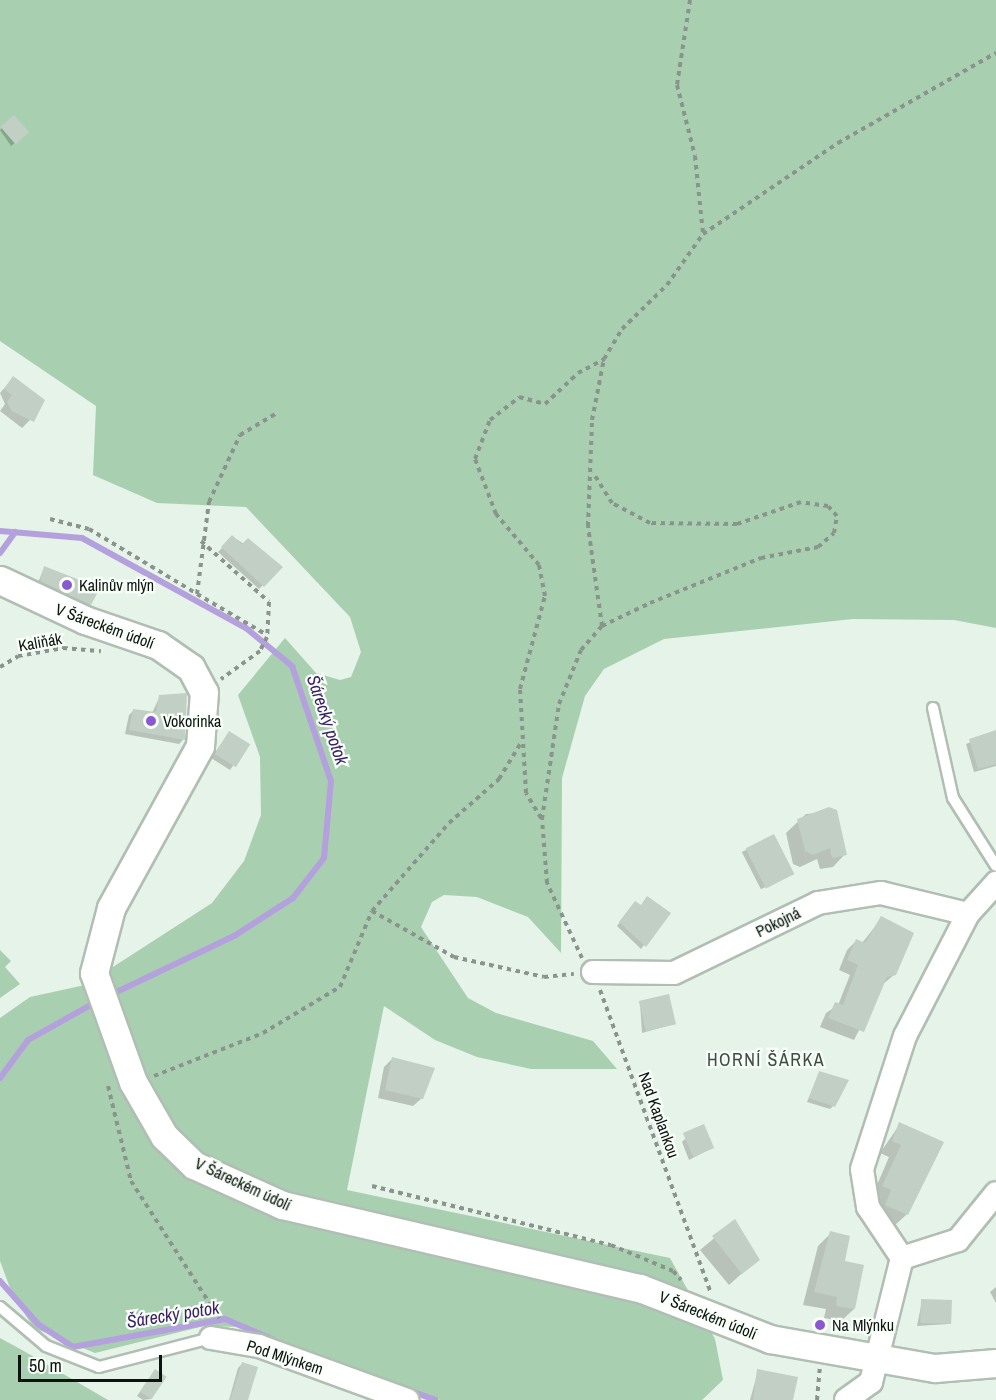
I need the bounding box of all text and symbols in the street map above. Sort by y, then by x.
place label: Kalinův mlýn [79,575,154,595]
marker: Kalinův mlýn [60,578,74,592]
street label: V Šáreckém údolí [53,599,157,653]
street label: Kaliňák [17,629,63,655]
water label: Šárecký potok [302,672,352,768]
place label: Vokorinka [163,711,221,731]
marker: Vokorinka [144,714,158,728]
street label: Pokojná [752,903,804,941]
district label: HORNÍ ŠÁRKA [707,1049,825,1071]
street label: Nad Kaplankou [635,1070,683,1160]
street label: V Šáreckém údolí [192,1153,294,1215]
street label: V Šáreckém údolí [656,1287,760,1343]
water label: Šárecký potok [125,1297,221,1333]
place label: Na Mlýnku [832,1315,894,1335]
marker: Na Mlýnku [813,1318,827,1332]
street label: Pod Mlýnkem [244,1336,326,1378]
scale bar [21,1343,165,1381]
text: 50 m [29,1353,62,1378]

